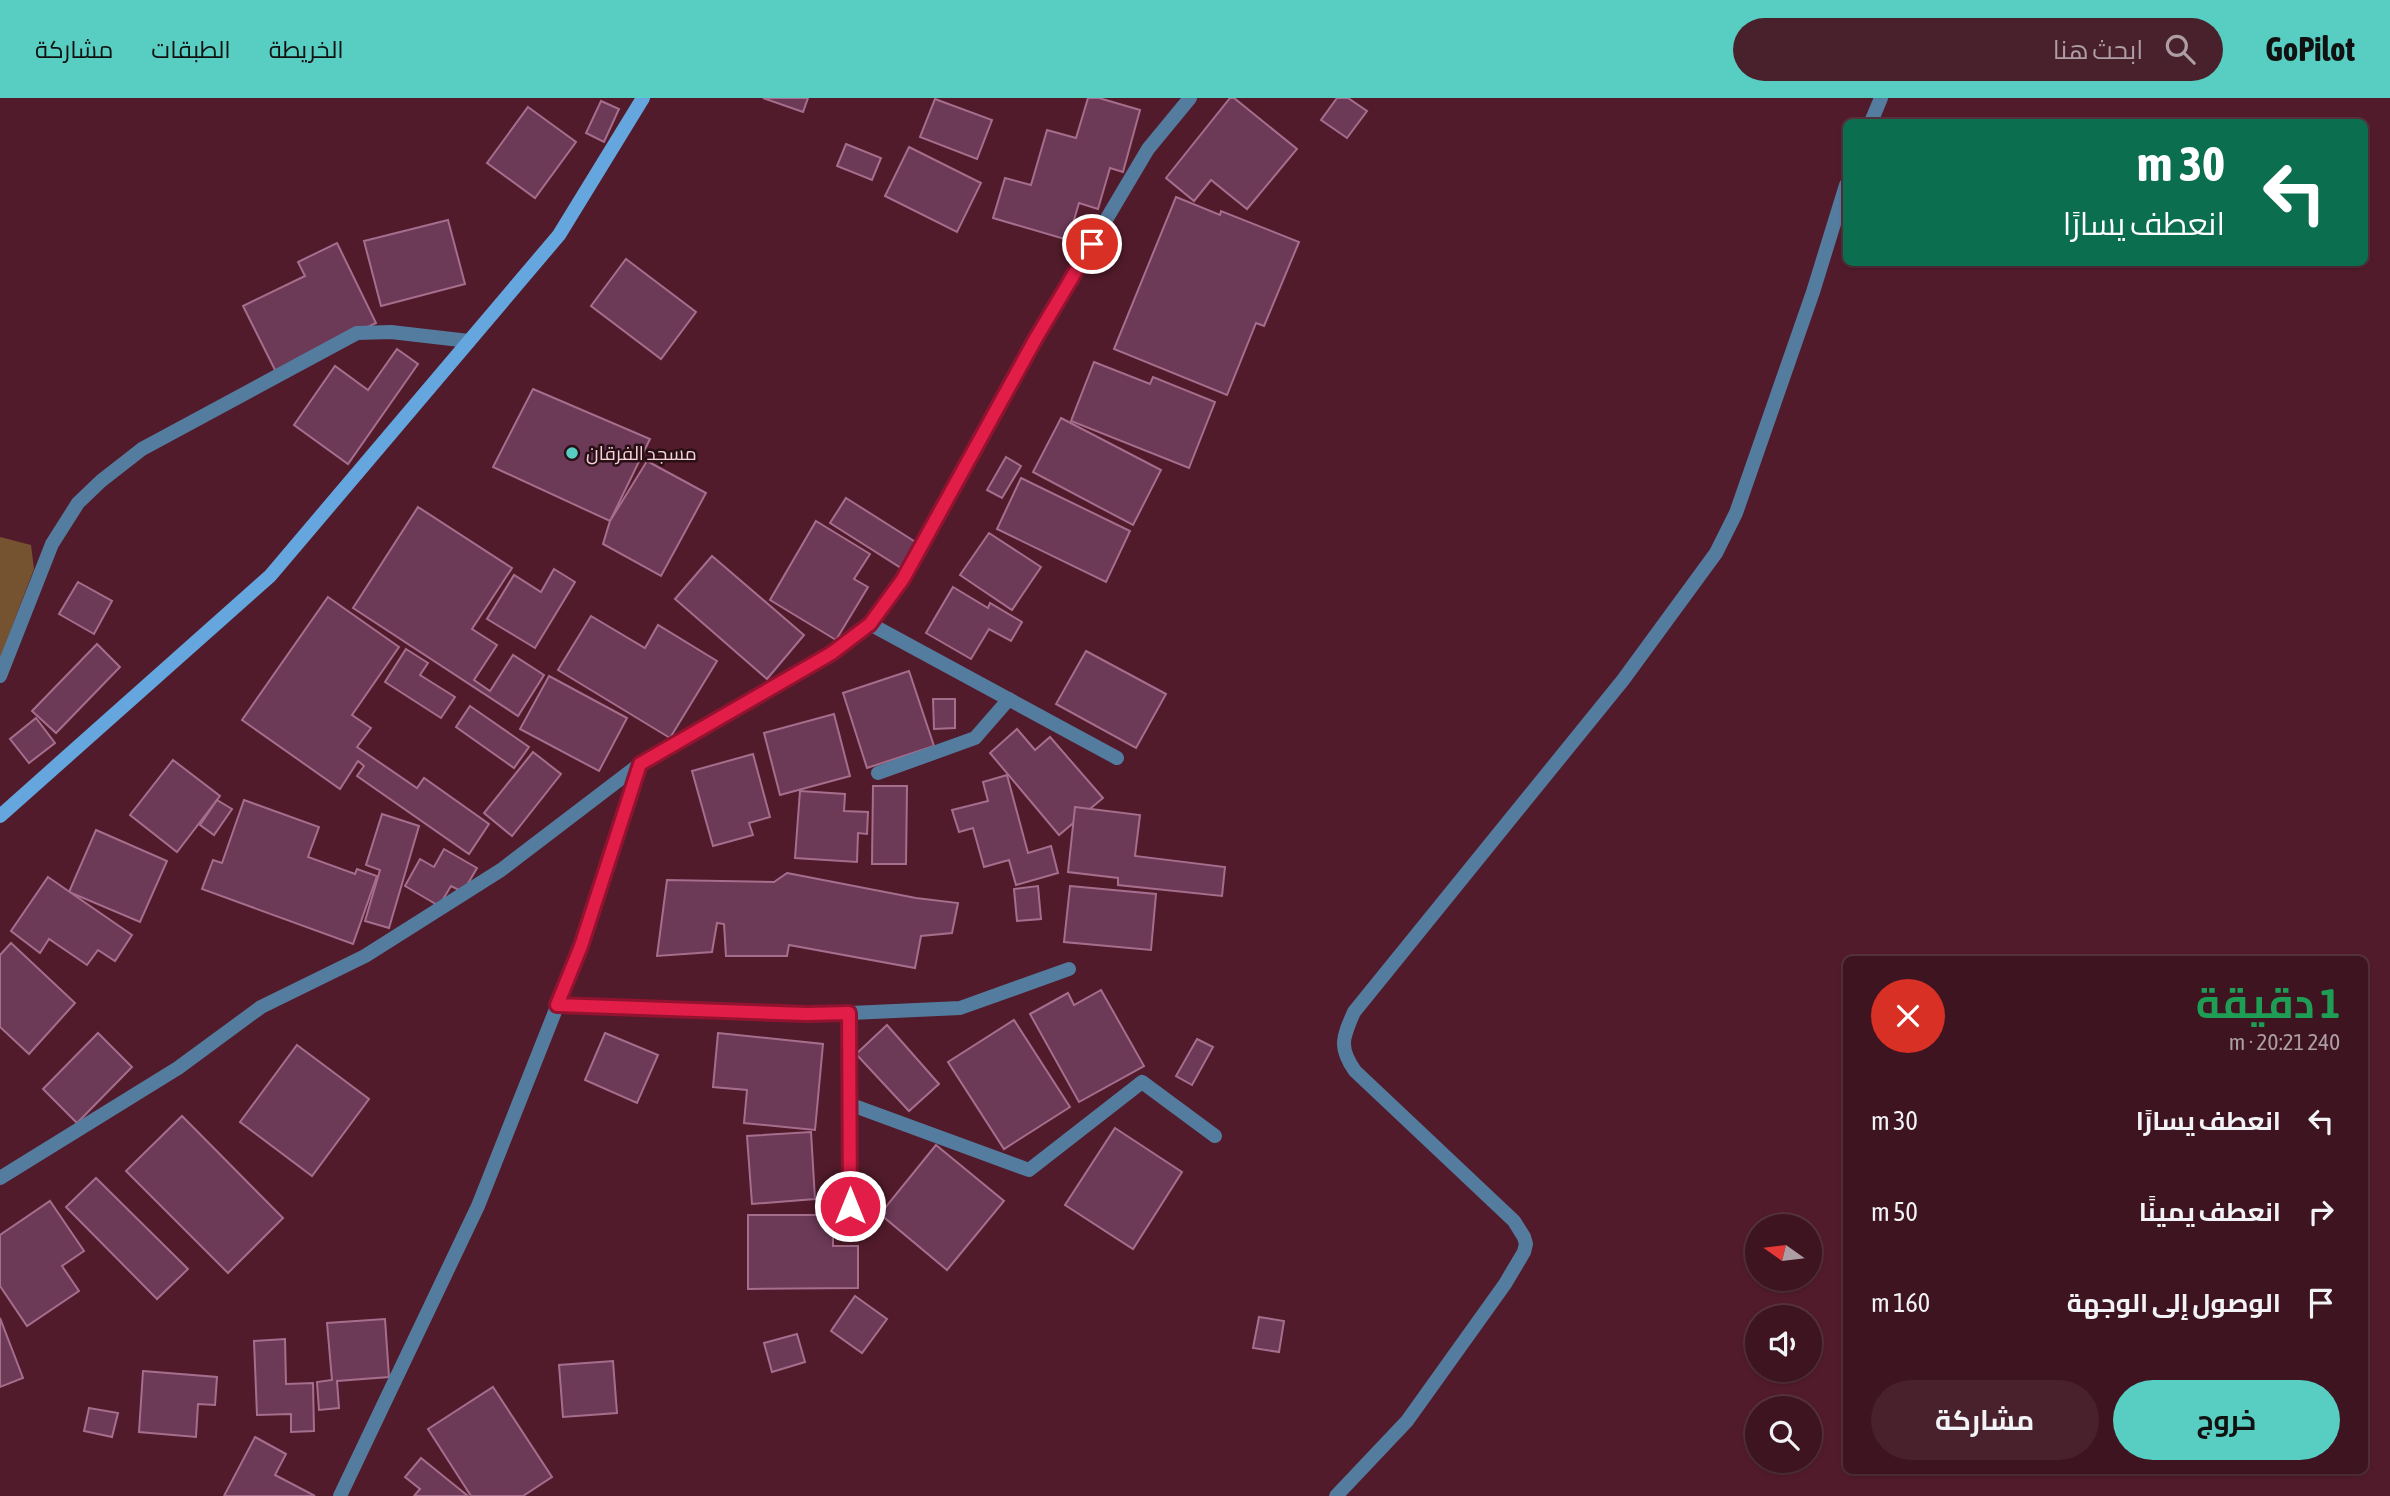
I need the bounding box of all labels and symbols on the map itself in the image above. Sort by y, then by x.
pin [1062,214,1122,274]
place label: مسجد الفرقان [586,442,697,465]
marker: مسجد الفرقان [564,445,580,461]
position arrow [813,1169,887,1243]
north arrow [1745,1214,1822,1292]

